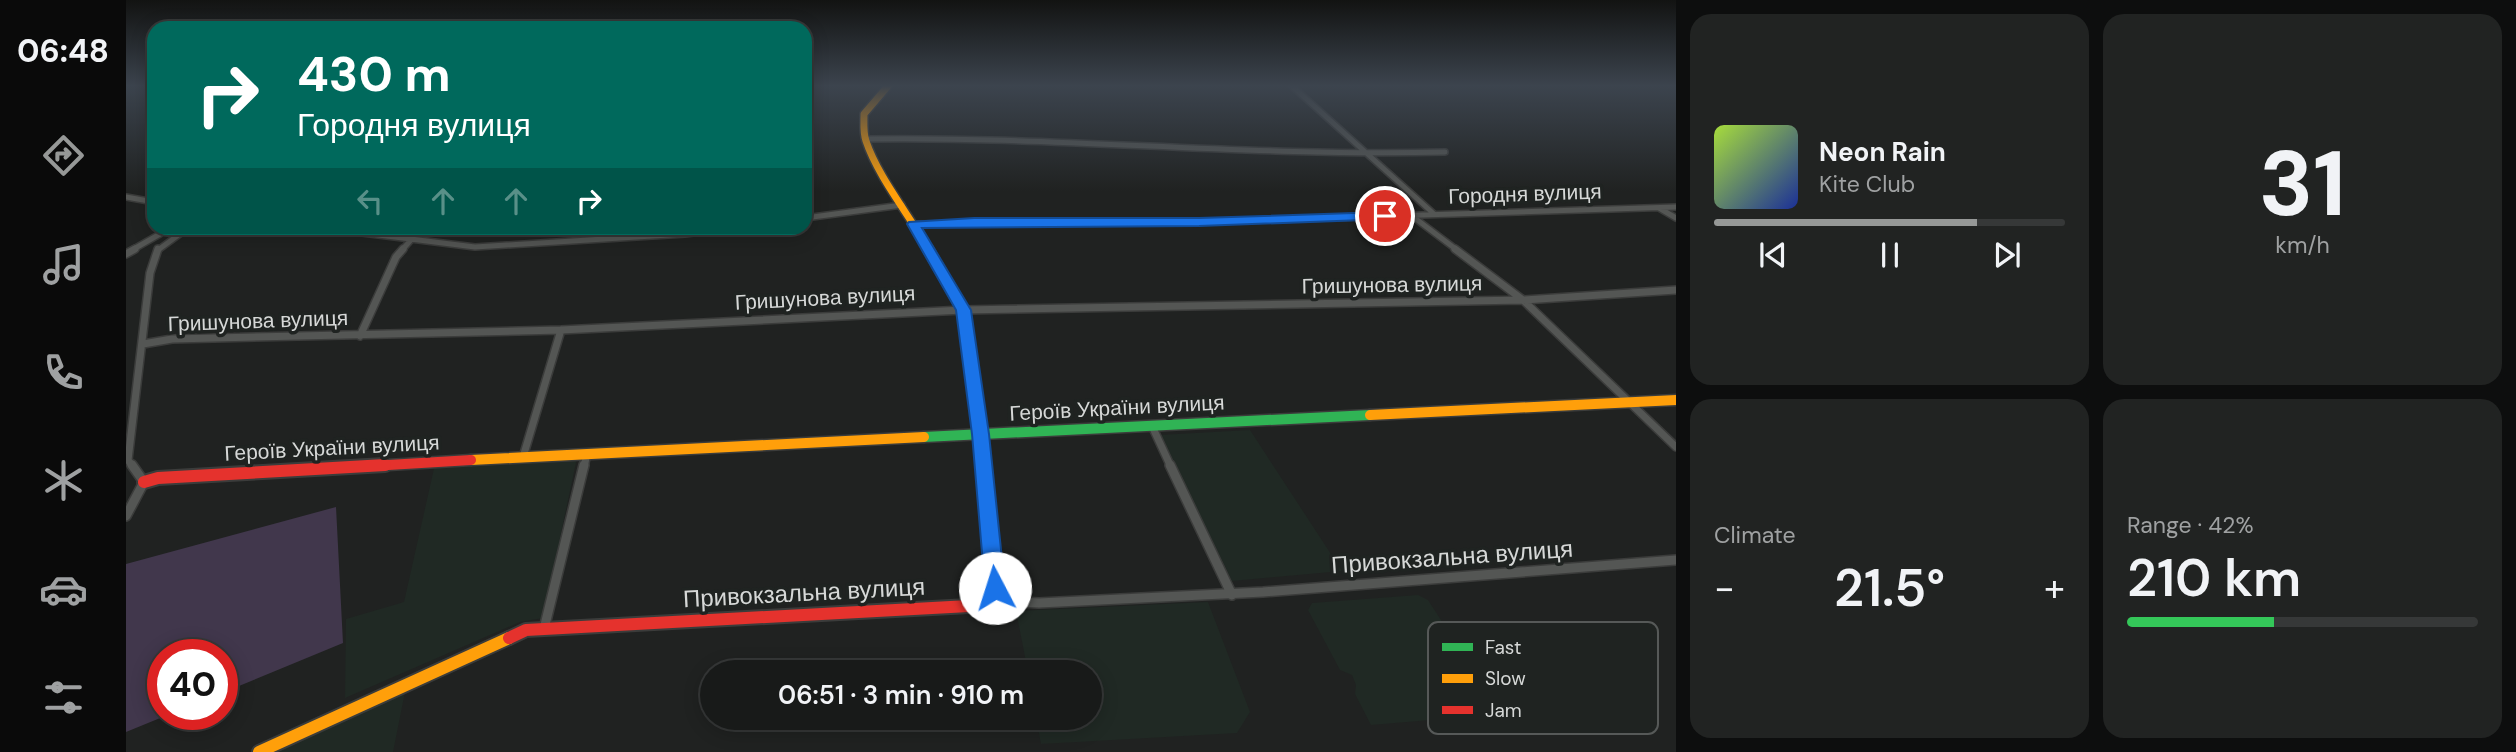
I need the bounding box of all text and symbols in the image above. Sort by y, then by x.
text: 06:48 [17,30,109,72]
text: 430 m [297,42,451,106]
icon: right [182,49,273,140]
text: Городня вулиця [297,104,531,146]
text: 31 [2259,125,2346,243]
icon: directions [39,131,88,180]
text: Neon Rain [1819,135,1946,169]
text: Kite Club [1819,169,1915,199]
street label: Городня вулиця [1448,177,1602,211]
icon: left [351,182,389,220]
icon: ahead [424,182,462,220]
icon: ahead [497,182,535,220]
icon: right [570,182,608,220]
pin [1355,186,1415,246]
icon: arrive [1366,197,1404,235]
text: km/h [2275,230,2330,260]
icon: previous [1754,236,1792,274]
icon: pause [1871,236,1909,274]
icon: next [1988,236,2026,274]
icon: music [39,240,88,289]
street label: Гришунова вулиця [1302,269,1482,301]
street label: Гришунова вулиця [734,279,916,317]
street label: Гришунова вулиця [167,304,349,338]
icon: phone [39,348,88,397]
street label: Героїв України вулиця [1009,388,1225,428]
street label: Героїв України вулиця [224,428,440,468]
icon: climate [39,456,88,505]
text: Range · 42% [2127,510,2254,540]
text: Climate [1714,520,1796,550]
street label: Привокзальна вулиця [1330,533,1574,580]
text: 210 km [2127,544,2301,612]
position arrow [958,551,1032,625]
text: 21.5° [1834,554,1945,622]
text: − [1714,563,1735,613]
text: + [2044,563,2065,613]
icon: car [39,565,88,614]
street label: Привокзальна вулиця [682,571,926,614]
legend [1428,622,1658,734]
text: Fast [1485,635,1521,660]
speed limit sign: 40 [147,639,238,730]
text: Slow [1485,666,1526,691]
icon: filters [39,673,88,722]
text: 06:51 · 3 min · 910 m [778,678,1024,712]
text: Jam [1485,698,1522,723]

